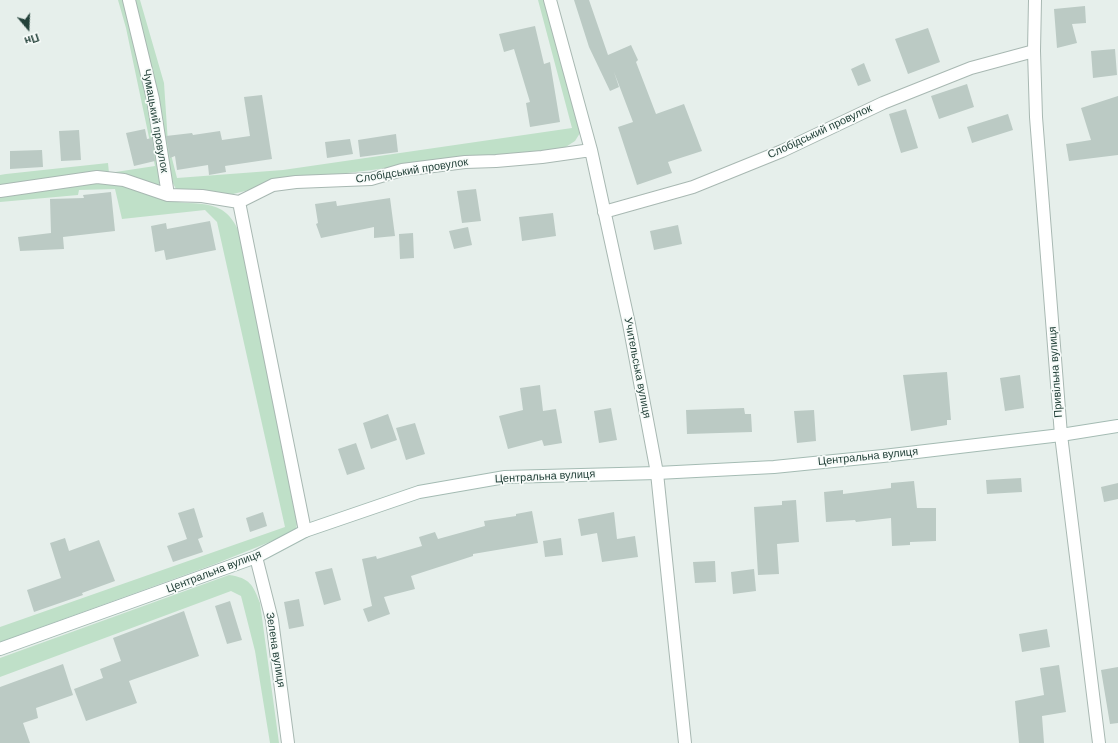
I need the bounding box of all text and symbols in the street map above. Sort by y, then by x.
north arrow [8,8,48,48]
text: Пн [23,30,41,48]
street label: Чумацький провулок [139,68,171,174]
street label: Слобідський провулок [766,102,874,162]
street label: Слобідський провулок [355,156,469,186]
street label: Учительська вулиця [621,316,653,420]
street label: Привільна вулиця [1046,326,1066,418]
street label: Центральна вулиця [817,445,919,469]
street label: Центральна вулиця [494,468,596,486]
street label: Центральна вулиця [165,548,263,596]
street label: Зелена вулиця [263,612,287,688]

